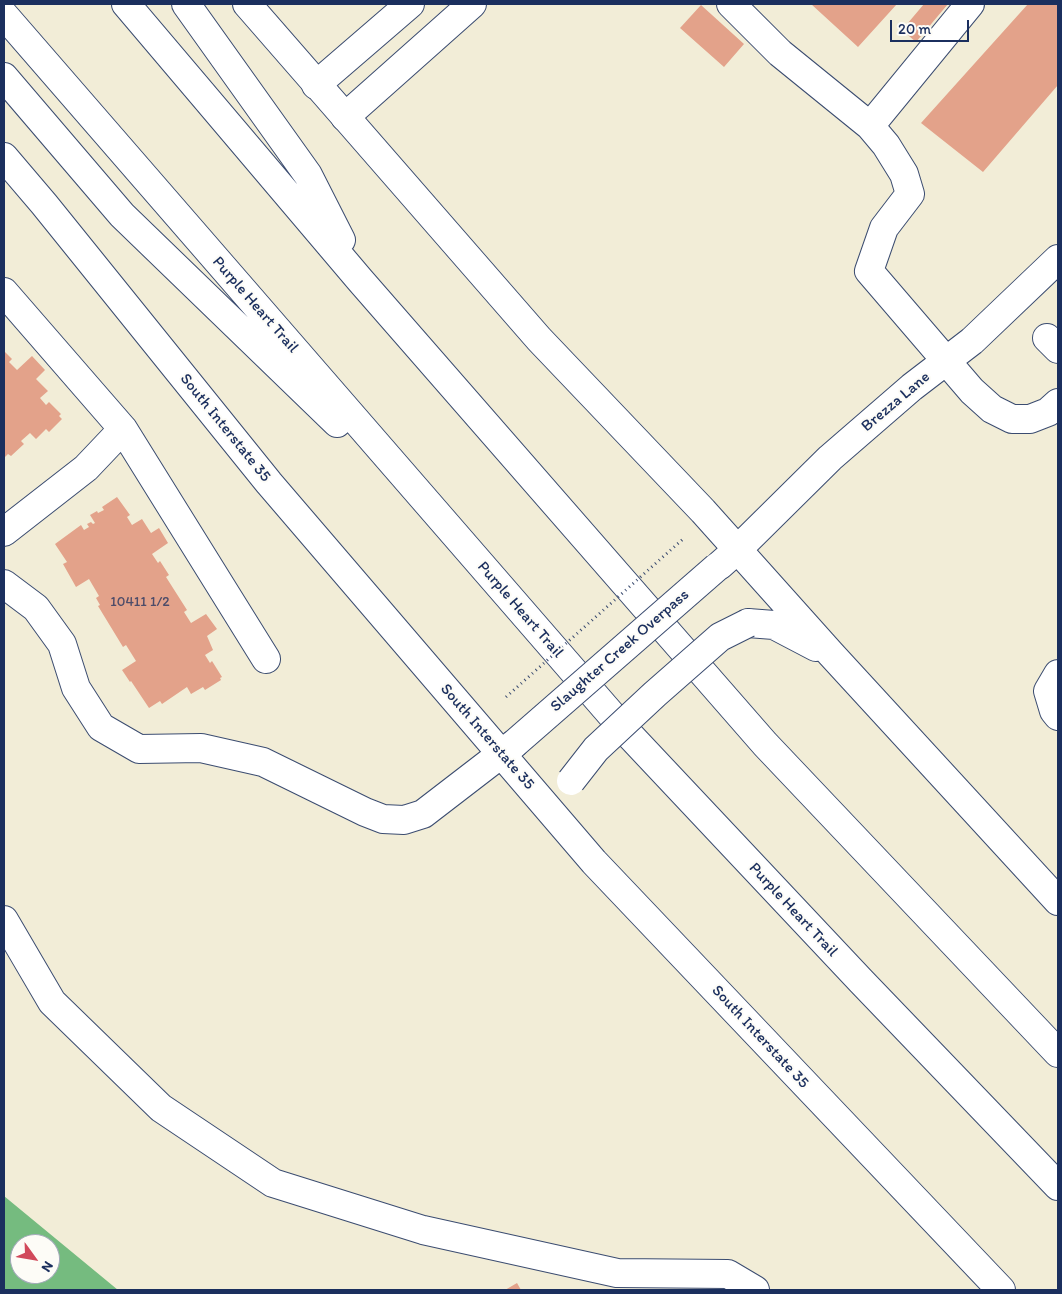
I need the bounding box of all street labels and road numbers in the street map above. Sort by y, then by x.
street label: Purple Heart Trail [208,253,302,357]
street label: Brezza Lane [858,368,934,436]
street label: South Interstate 35 [175,370,275,486]
street label: Purple Heart Trail [473,558,567,662]
street label: Slaughter Creek Overpass [547,586,693,716]
street label: South Interstate 35 [436,680,538,794]
street label: Purple Heart Trail [745,859,841,961]
street label: South Interstate 35 [707,981,813,1093]

